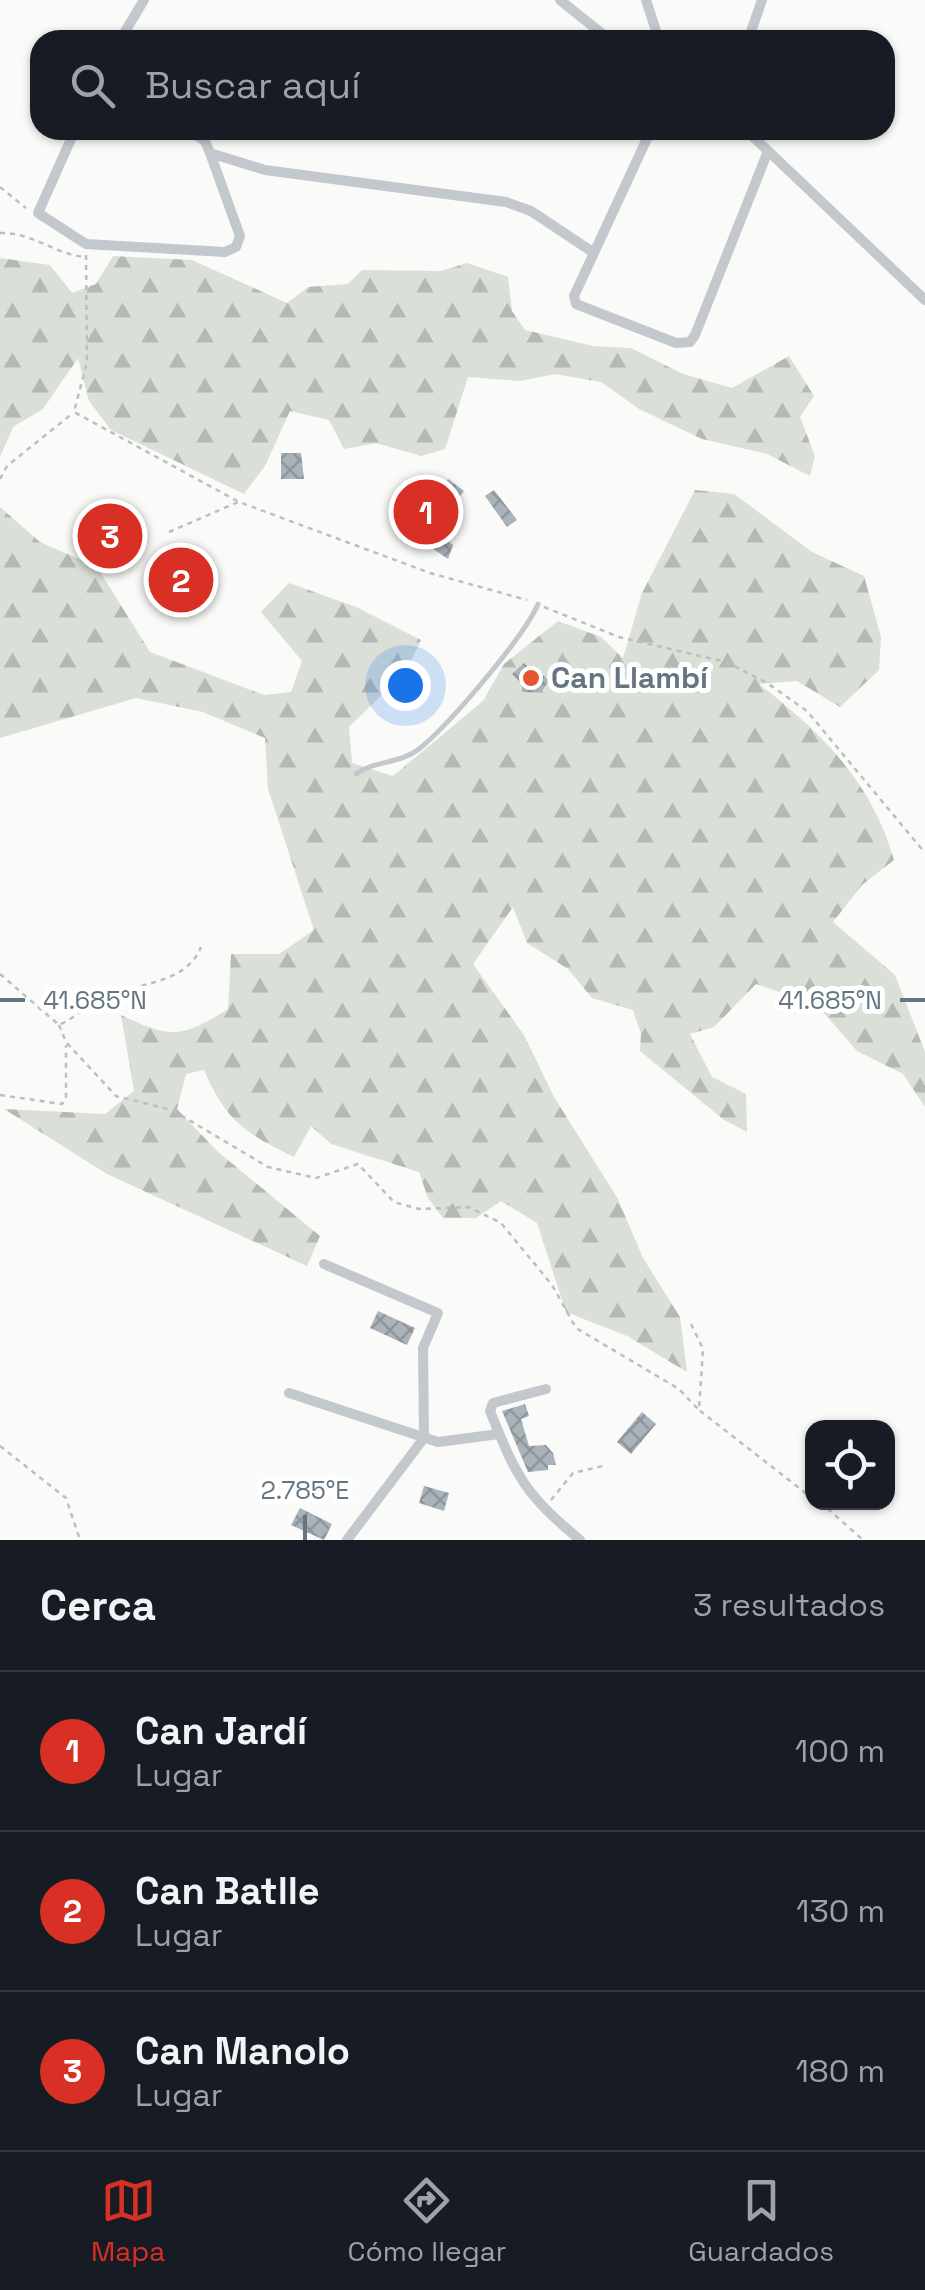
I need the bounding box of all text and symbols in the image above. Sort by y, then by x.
search box [30,30,895,140]
icon: search [65,58,120,113]
text: Buscar aquí [145,61,360,109]
pin: 1 [394,474,458,550]
pin: 3 [78,498,142,574]
pin: 2 [148,542,214,618]
place label: Can Llambí [551,658,709,697]
your location [380,660,431,711]
marker: Can Llambí [520,667,542,689]
text: 41.685°N [43,984,147,1016]
text: 41.685°N [778,984,882,1016]
map controls [805,1420,895,1510]
button: locate [805,1420,895,1510]
text: 2.785°E [261,1474,349,1506]
text: Cerca [40,1579,156,1632]
text: 3 resultados [693,1585,885,1625]
text: Can Jardí [135,1707,307,1755]
text: 1 [65,1731,80,1771]
text: 100 m [795,1731,885,1771]
text: Lugar [135,1755,223,1795]
text: Can Batlle [135,1867,320,1915]
text: 2 [63,1891,82,1931]
text: 130 m [796,1891,885,1931]
text: Lugar [135,1915,223,1955]
text: Can Manolo [135,2027,350,2075]
text: 3 [63,2051,82,2091]
text: 180 m [795,2051,885,2091]
text: Lugar [135,2075,223,2115]
tab: Mapa [91,2173,165,2269]
tab: Cómo llegar [348,2173,506,2269]
tab: Guardados [688,2173,834,2269]

